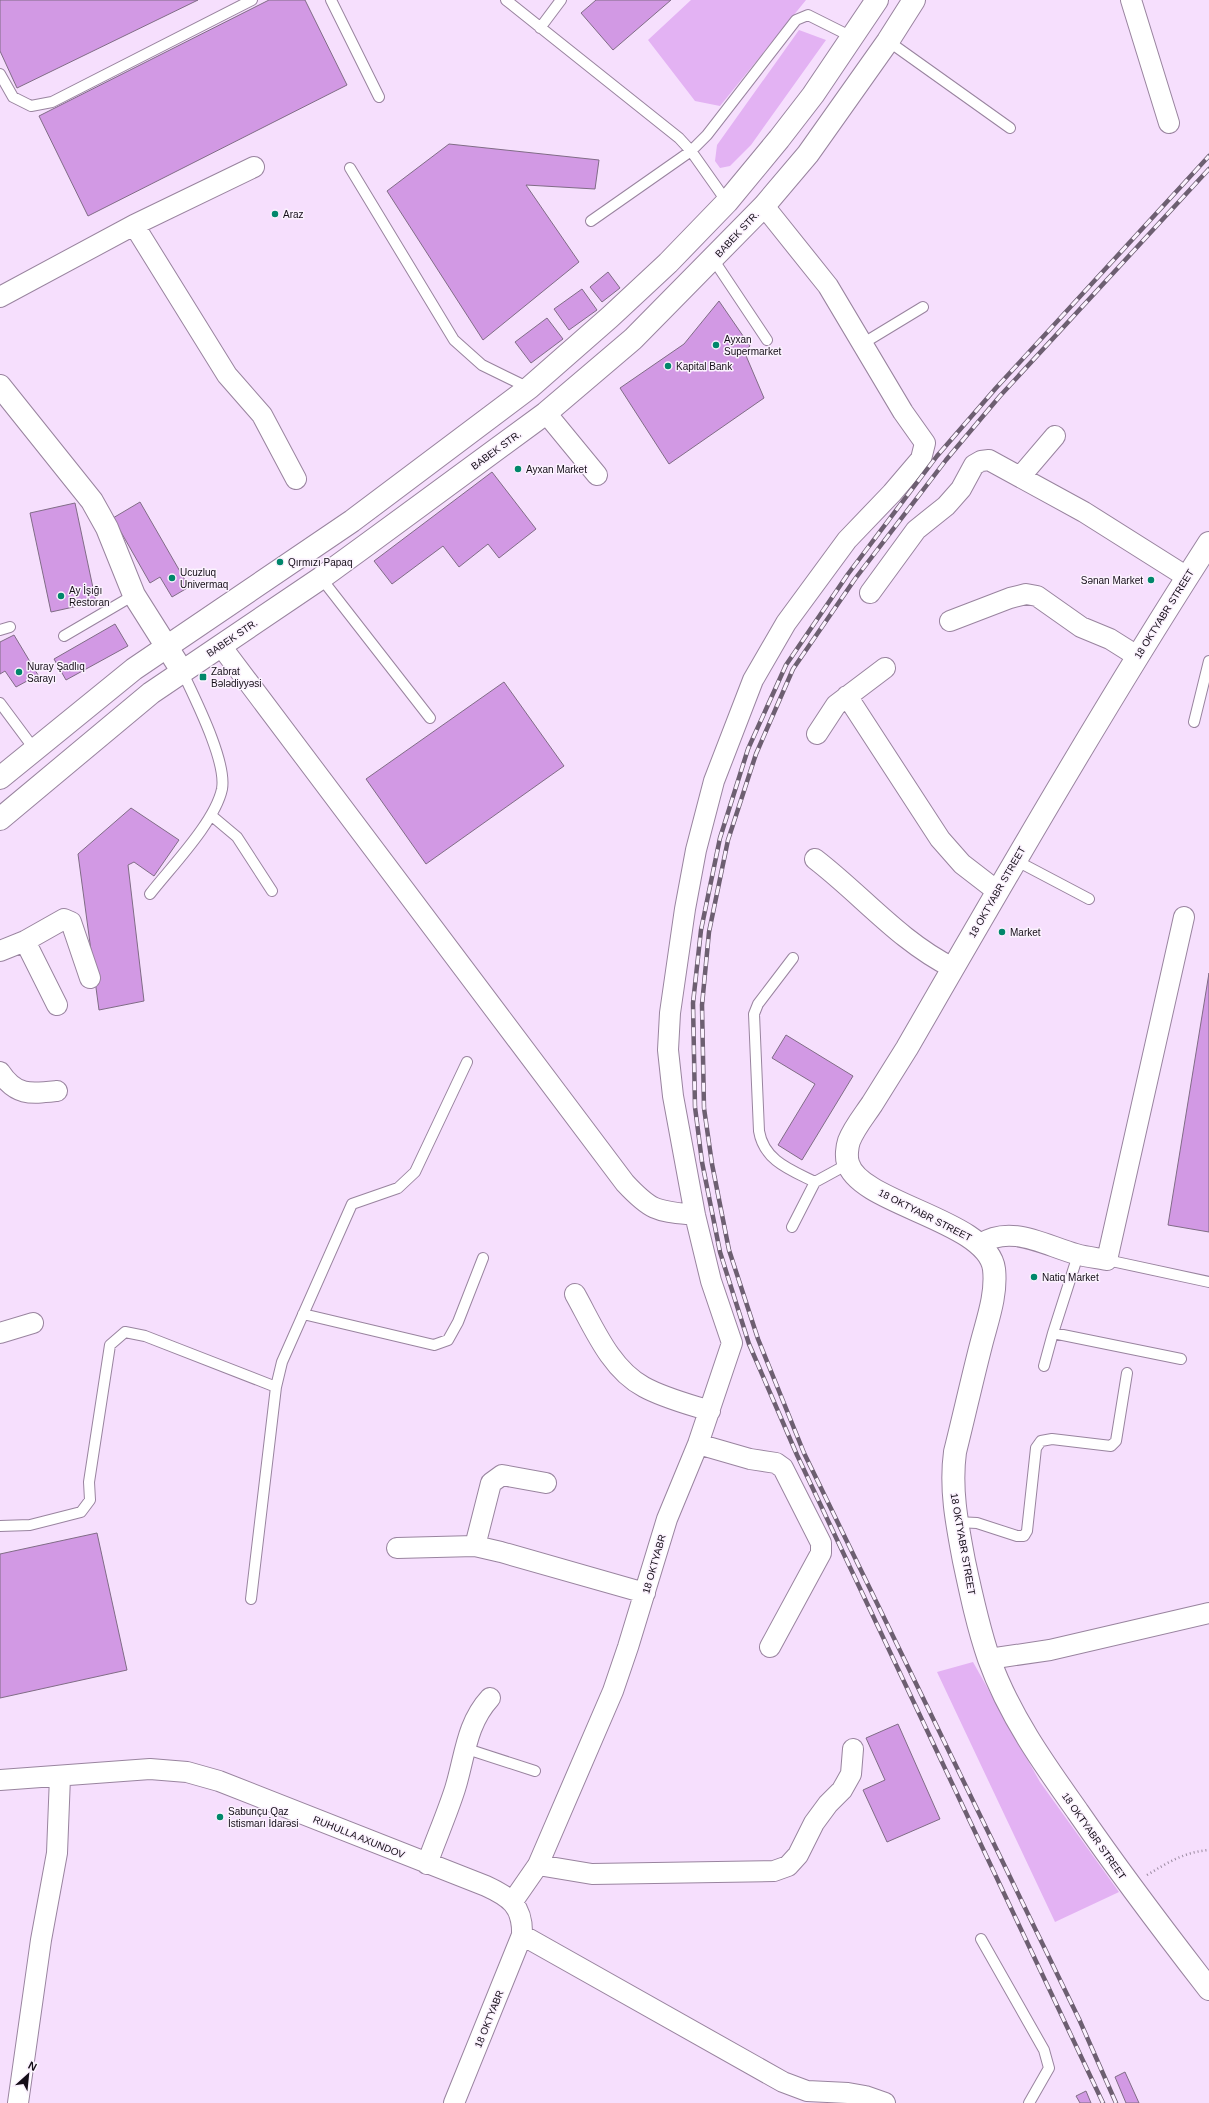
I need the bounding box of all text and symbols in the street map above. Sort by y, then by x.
marker: Araz [270,209,280,219]
place label: Araz [283,209,304,220]
street label: BABEK STR. [713,209,761,259]
place label: Ayxan Supermarket [724,334,781,357]
marker: Ayxan Supermarket [711,340,721,350]
marker: Kapital Bank [663,361,673,371]
place label: Kapital Bank [676,361,733,372]
street label: BABEK STR. [469,428,523,472]
marker: Ayxan Market [513,464,523,474]
place label: Ayxan Market [526,464,587,475]
marker: Qırmızı Papaq [275,557,285,567]
place label: Qırmızı Papaq [288,557,352,568]
place label: Ucuzluq Univermaq [180,567,228,590]
street label: 18 OKTYABR STREET [1132,567,1196,661]
marker: Ucuzluq Univermaq [167,573,177,583]
place label: Sənan Market [1081,575,1143,586]
marker: Sənan Market [1146,575,1156,585]
place label: Ay İşığı Restoran [69,584,110,608]
marker: Ay İşığı Restoran [56,591,66,601]
street label: BABEK STR. [205,617,259,659]
place label: Nuray Şadlıq Sarayı [27,661,85,684]
place label: Zabrat Bәlәdiyyәsi [211,666,262,689]
marker: Nuray Şadlıq Sarayı [14,667,24,677]
marker: Zabrat Bәlәdiyyәsi [198,672,208,682]
street label: 18 OKTYABR STREET [966,845,1028,939]
marker: Market [997,927,1007,937]
place label: Market [1010,927,1041,938]
street label: 18 OKTYABR STREET [877,1187,973,1243]
marker: Natiq Market [1029,1272,1039,1282]
place label: Natiq Market [1042,1272,1099,1283]
street label: 18 OKTYABR STREET [949,1492,977,1596]
street label: 18 OKTYABR [640,1533,668,1595]
street label: 18 OKTYABR STREET [1060,1791,1128,1881]
place label: Sabunçu Qaz İstismarı İdarəsi [228,1806,299,1829]
marker: Sabunçu Qaz İstismarı İdarəsi [215,1812,225,1822]
street label: RUHULLA AXUNDOV [312,1814,407,1861]
street label: 18 OKTYABR [472,1989,506,2049]
north arrow [8,2055,48,2095]
text: N [26,2059,39,2073]

